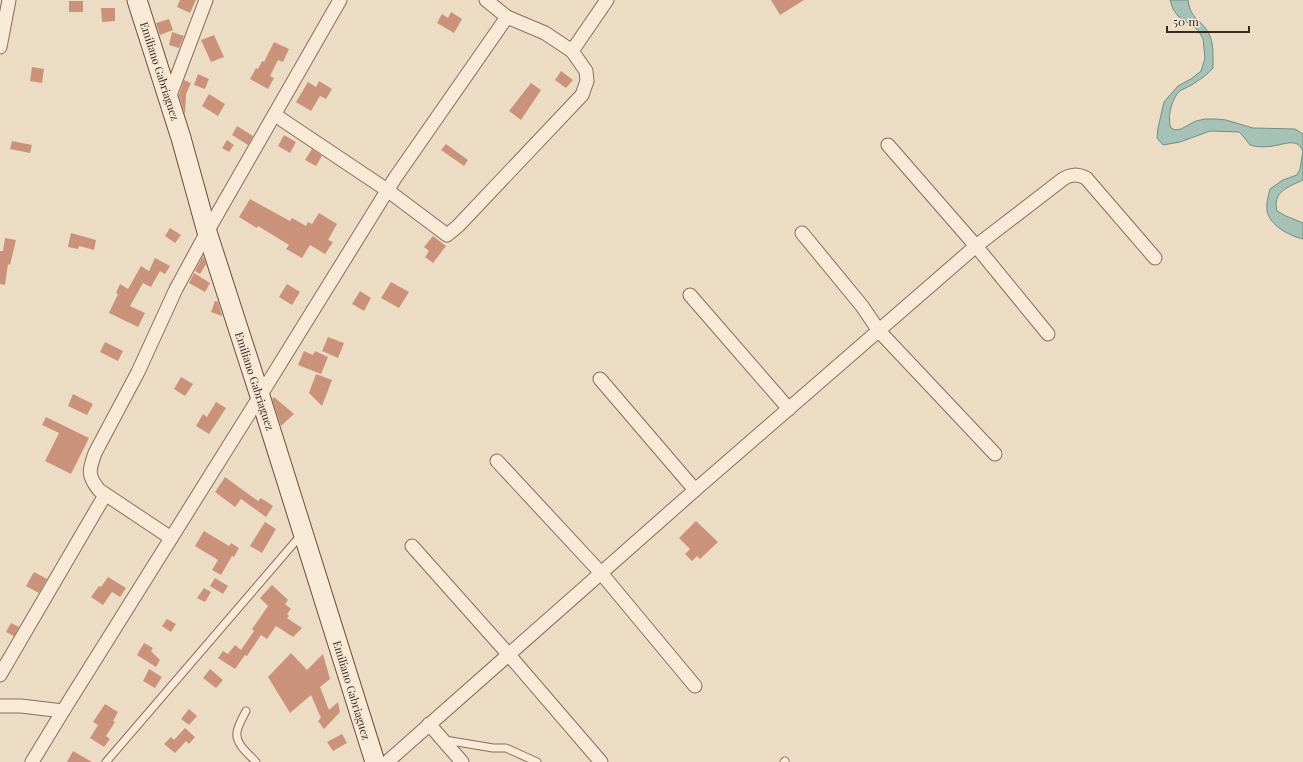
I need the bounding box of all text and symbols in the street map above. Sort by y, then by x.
scale bar [1167,8,1249,34]
text: 50 m [1173,13,1199,29]
street label: Emiliano Gabriaguez [137,20,183,122]
street label: Emiliano Gabriaguez [232,330,278,432]
street label: Emiliano Gabriaguez [330,639,374,741]

